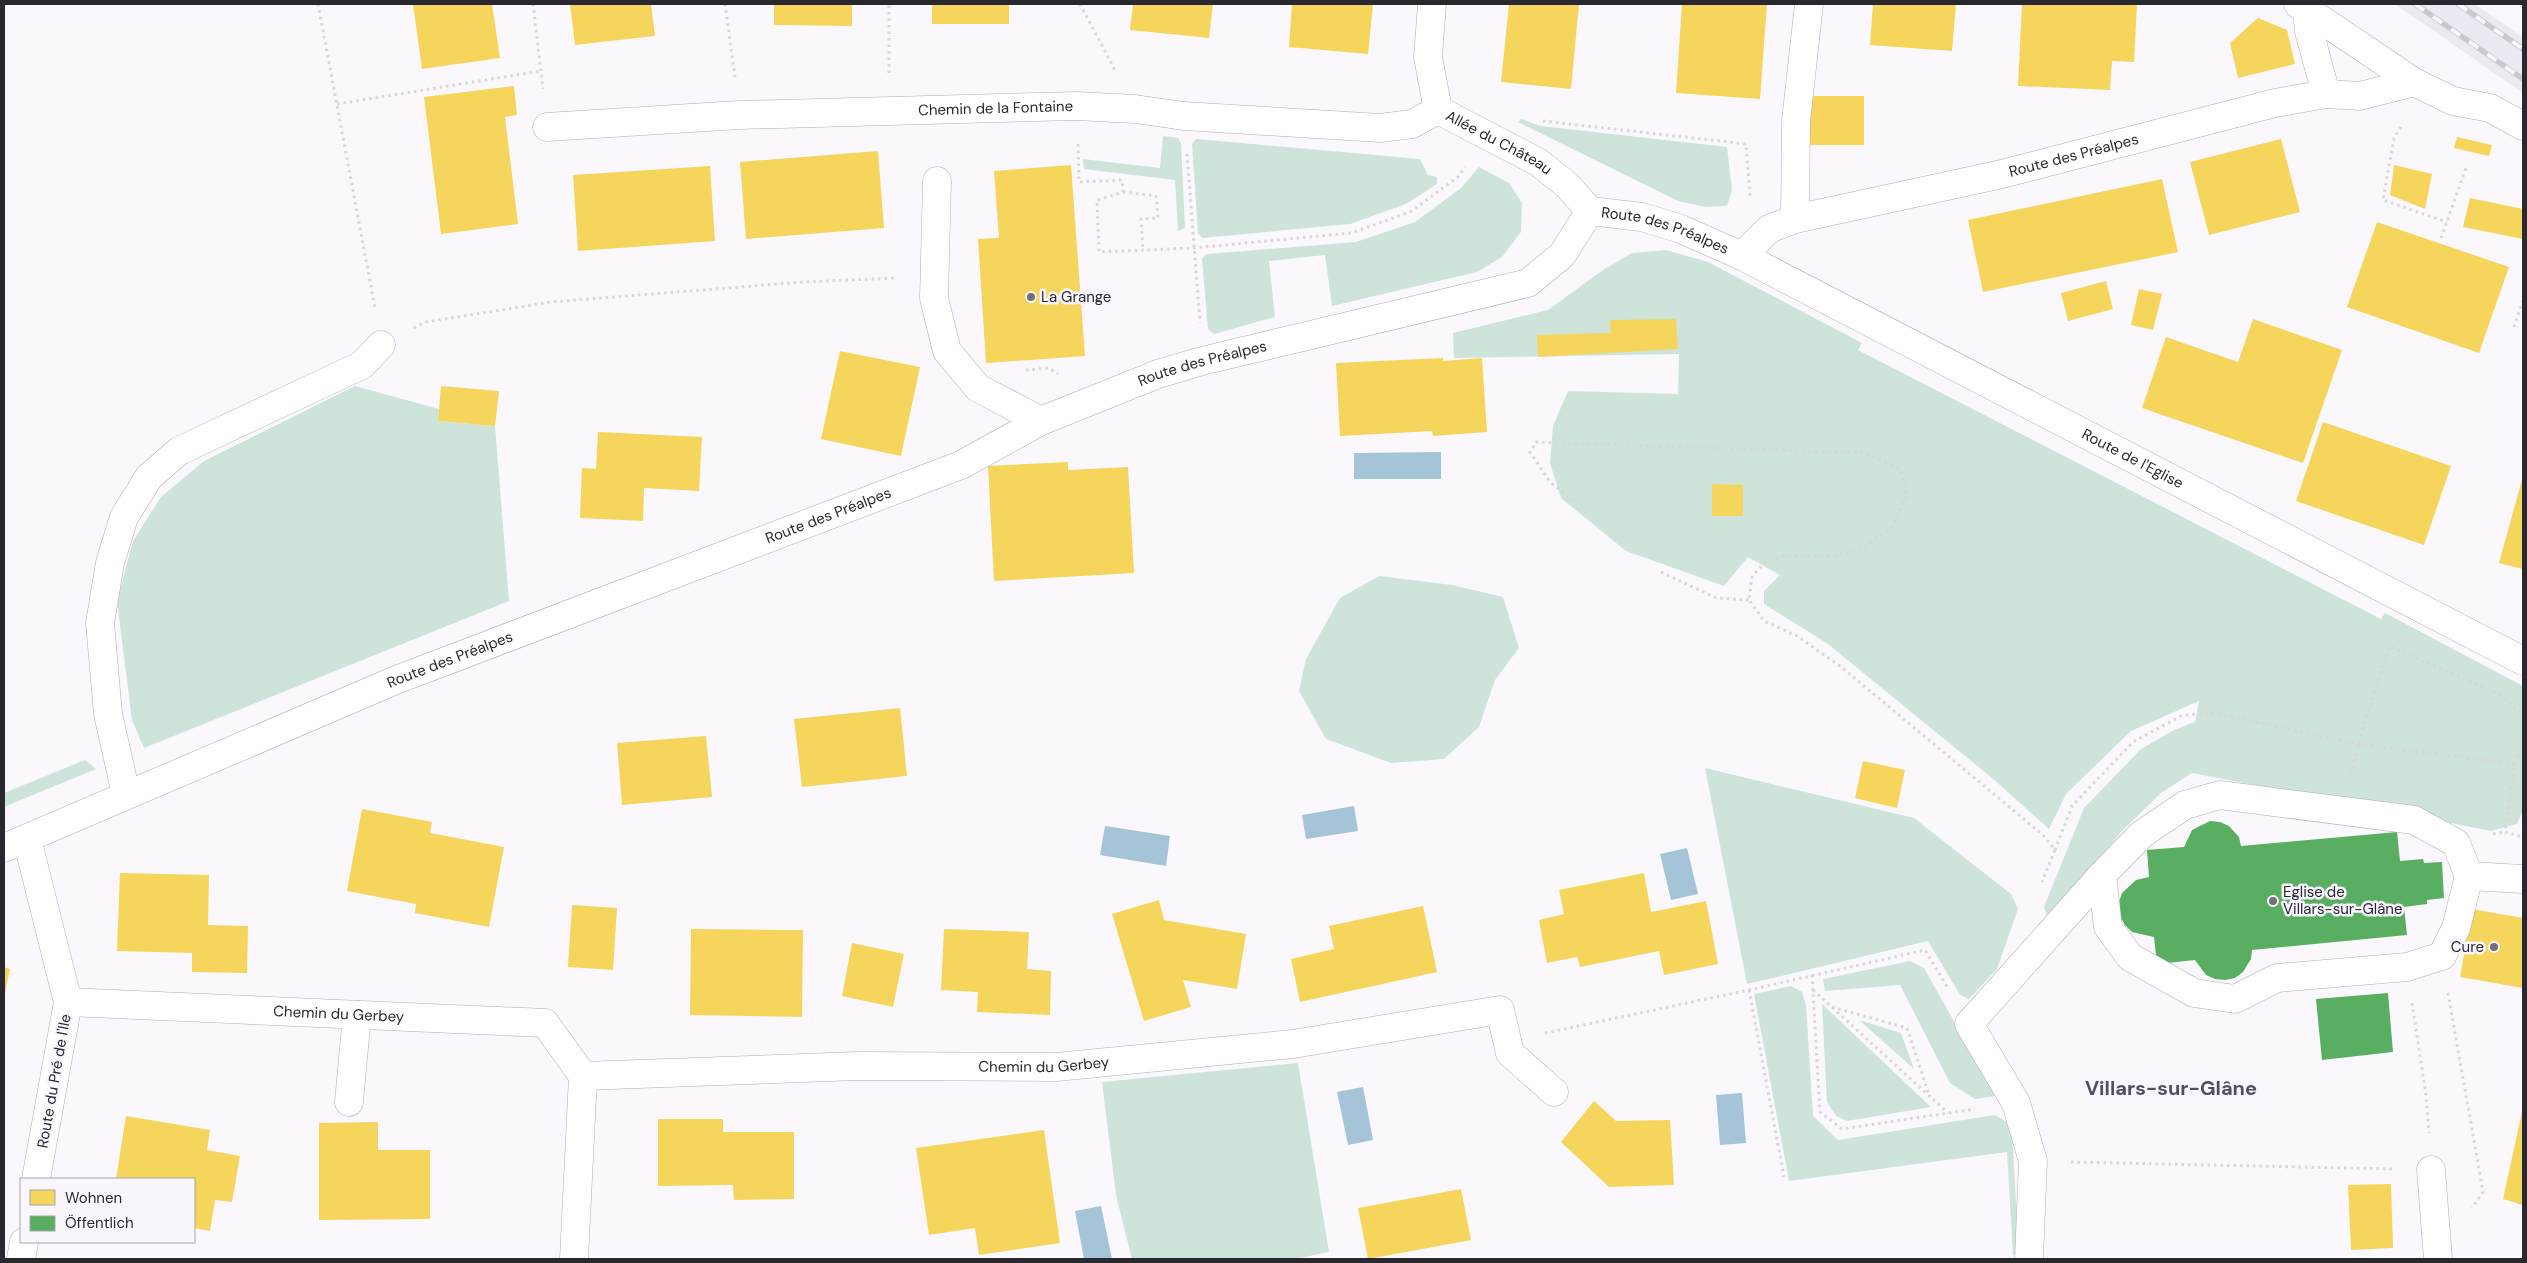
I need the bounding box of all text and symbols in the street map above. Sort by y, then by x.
street label: Chemin de la Fontaine [918,96,1073,120]
street label: Allée du Château [1442,106,1556,179]
street label: Route des Préalpes [2007,129,2141,182]
street label: Route des Préalpes [1600,202,1732,259]
place label: La Grange [1041,287,1111,307]
marker: La Grange [1025,291,1037,303]
street label: Route des Préalpes [1135,336,1269,391]
street label: Route de l'Eglise [2079,424,2187,493]
street label: Route des Préalpes [763,482,894,549]
street label: Route des Préalpes [384,627,516,693]
place label: Eglise de Villars-sur-Glâne [2283,882,2402,919]
marker: Eglise de Villars-sur-Glâne [2267,895,2279,907]
place label: Cure [2451,937,2484,957]
marker: Cure [2488,941,2500,953]
street label: Chemin du Gerbey [273,1001,405,1027]
street label: Route du Pré de l'Ile [32,1012,76,1150]
street label: Chemin du Gerbey [978,1052,1111,1077]
district label: Villars-sur-Glâne [2085,1075,2257,1101]
legend [20,1178,195,1243]
text: Wohnen [65,1188,122,1208]
text: Öffentlich [65,1213,134,1233]

